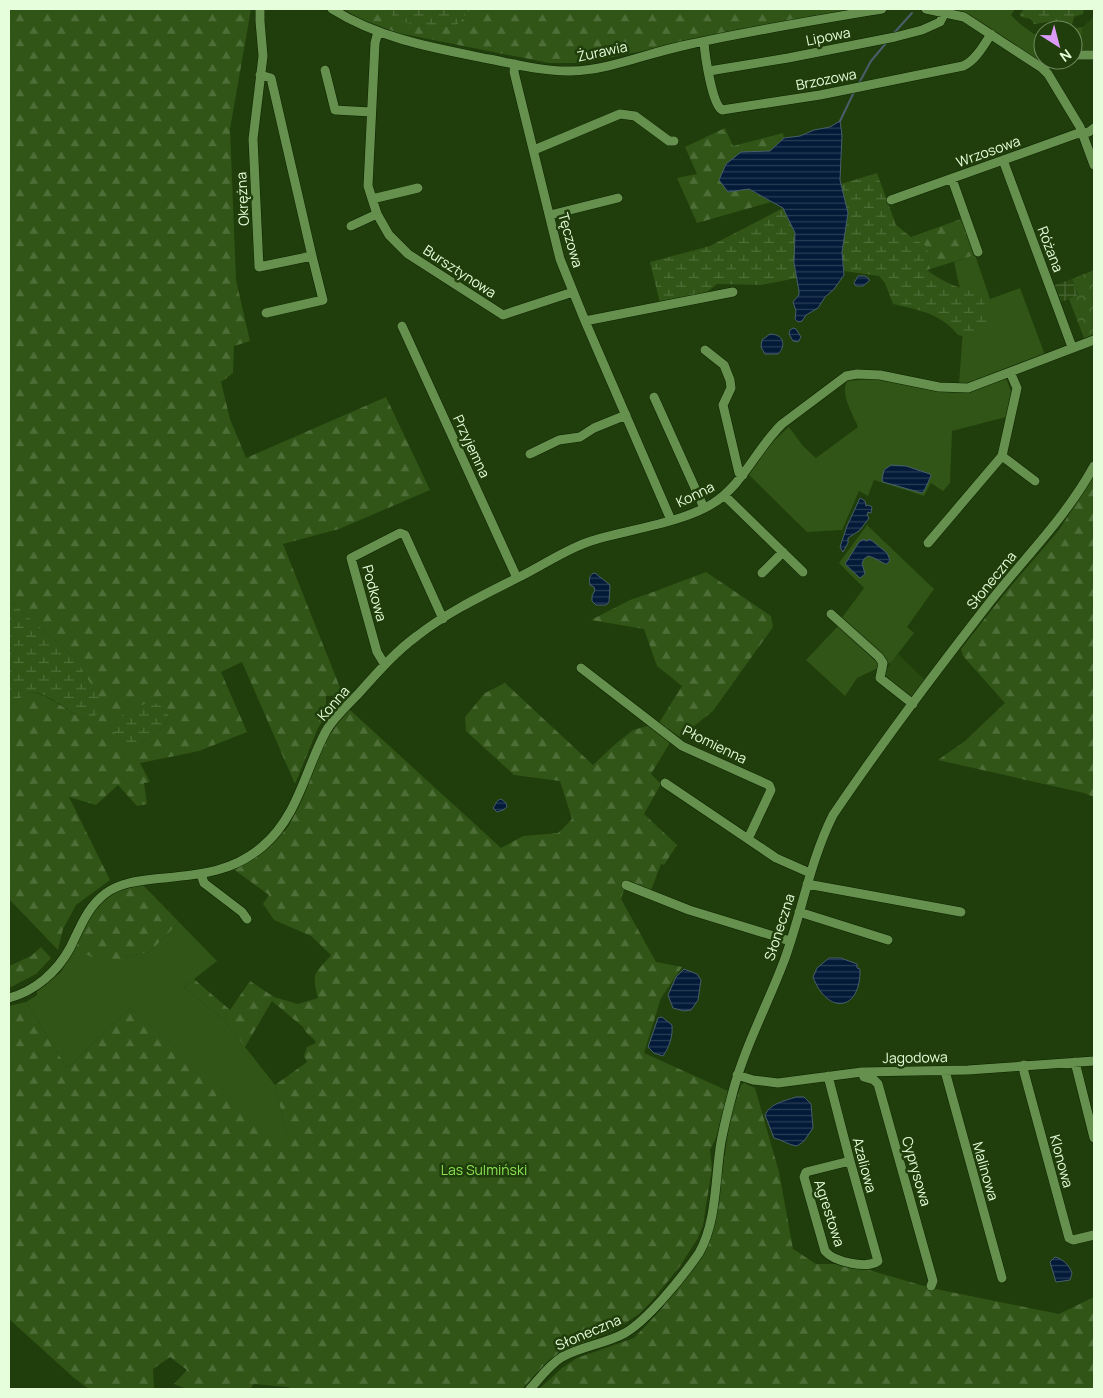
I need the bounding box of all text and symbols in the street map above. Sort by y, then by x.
north arrow [1033,20,1083,70]
street label: Lipowa [804,22,852,50]
street label: Żurawia [575,36,629,66]
text: N [1056,45,1076,67]
street label: Brzozowa [794,64,858,94]
street label: Wrzosowa [953,131,1023,171]
street label: Okrężna [231,172,253,226]
street label: Tęczowa [554,210,588,270]
street label: Różana [1034,223,1068,275]
street label: Bursztynowa [420,240,500,302]
street label: Przyjemna [449,411,495,481]
street label: Konna [673,477,717,511]
street label: Słoneczna [962,547,1020,613]
street label: Podkowa [358,563,392,623]
street label: Konna [313,682,353,724]
street label: Płomienna [680,720,750,768]
street label: Słoneczna [759,891,799,963]
street label: Jagodowa [882,1047,948,1067]
street label: Klonowa [1046,1132,1078,1190]
street label: Cyprysowa [898,1134,936,1208]
street label: Azaliowa [849,1135,881,1195]
street label: Malinowa [969,1139,1003,1203]
park label: Las Sulmiński [441,1160,527,1179]
street label: Agrestowa [810,1177,850,1249]
street label: Słoneczna [552,1310,624,1354]

